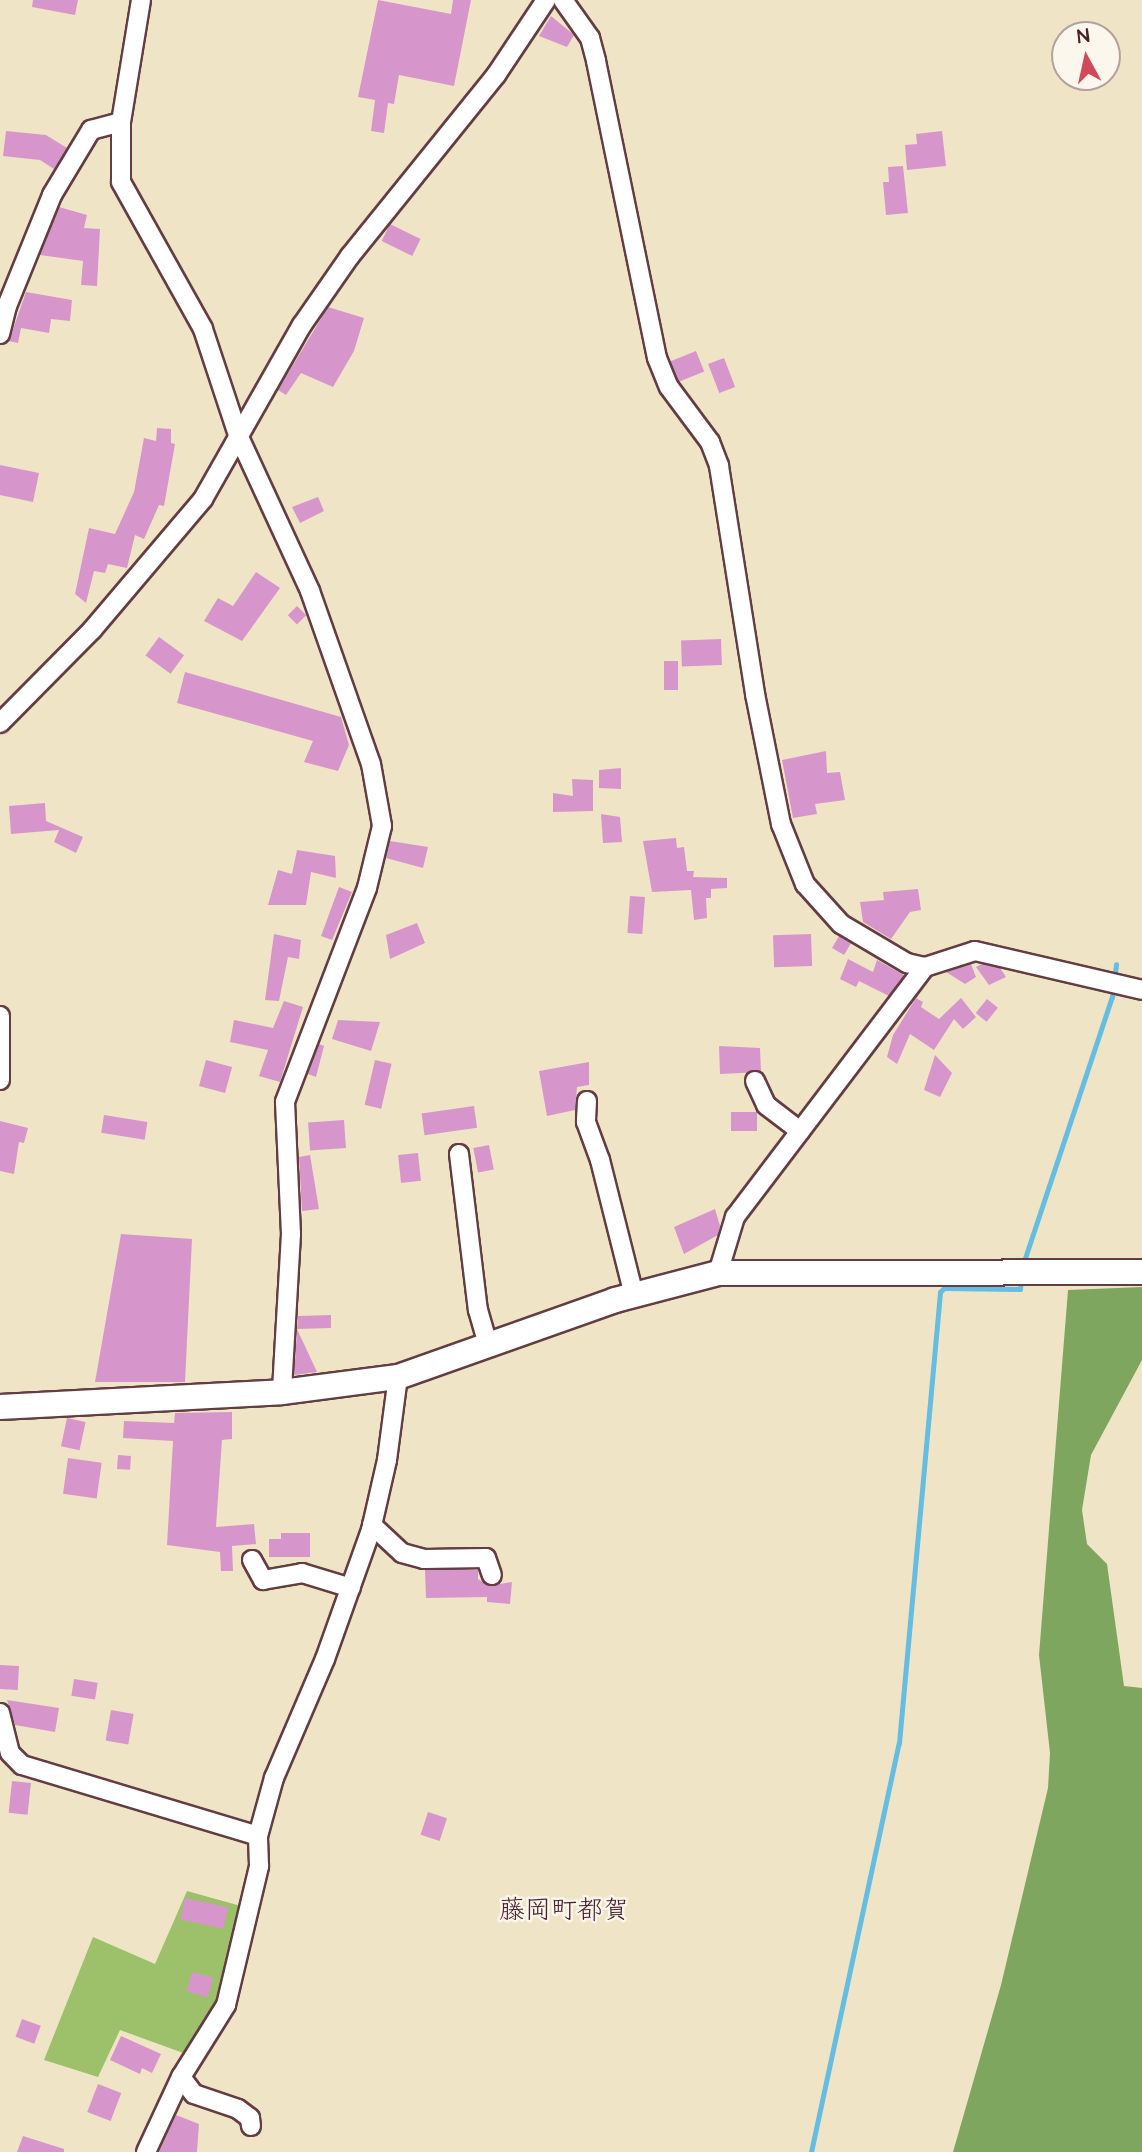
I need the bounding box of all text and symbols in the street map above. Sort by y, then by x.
north arrow [1051,21,1121,91]
text: N [1075,22,1091,51]
district label: 藤岡町都賀 [499,1895,629,1927]

